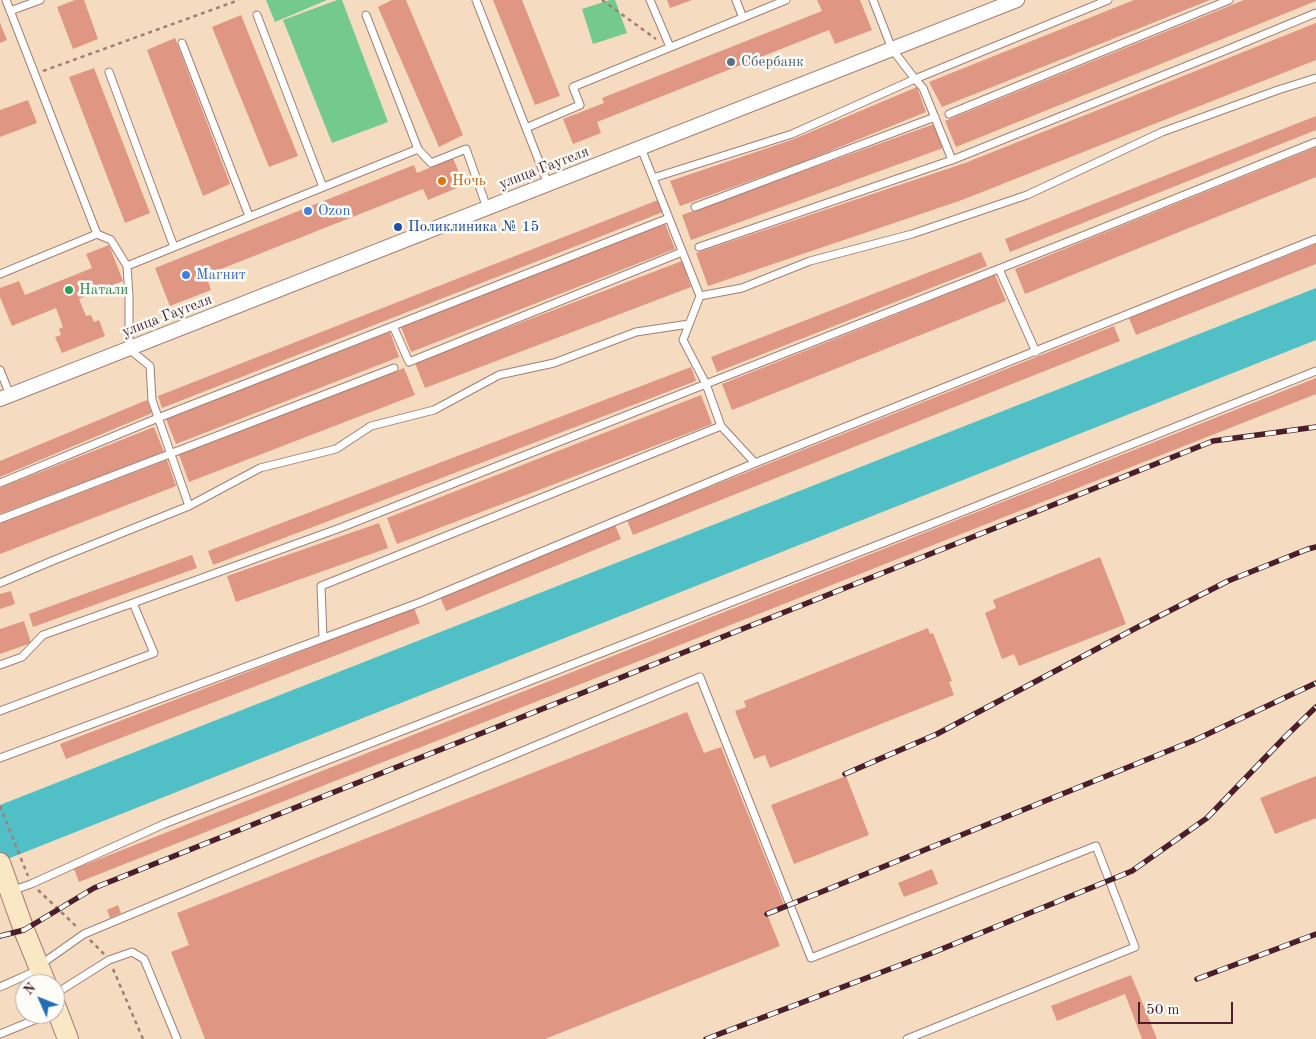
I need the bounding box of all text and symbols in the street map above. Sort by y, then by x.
place label: Сбербанк [741,53,804,71]
marker: Сбербанк [725,56,737,68]
street label: улица Гаугеля [496,143,592,193]
place label: Ночь [452,172,486,190]
marker: Ночь [436,175,448,187]
place label: Ozon [318,202,351,220]
marker: Ozon [302,205,314,217]
place label: Поликлиника № 15 [408,218,539,236]
marker: Поликлиника № 15 [392,221,404,233]
place label: Магнит [196,266,246,284]
marker: Магнит [180,269,192,281]
place label: Натали [79,281,128,299]
marker: Натали [63,284,75,296]
street label: улица Гаугеля [119,291,215,341]
north arrow [15,974,65,1024]
text: N [21,981,39,998]
scale bar [1141,992,1236,1024]
text: 50 m [1146,1003,1180,1018]

